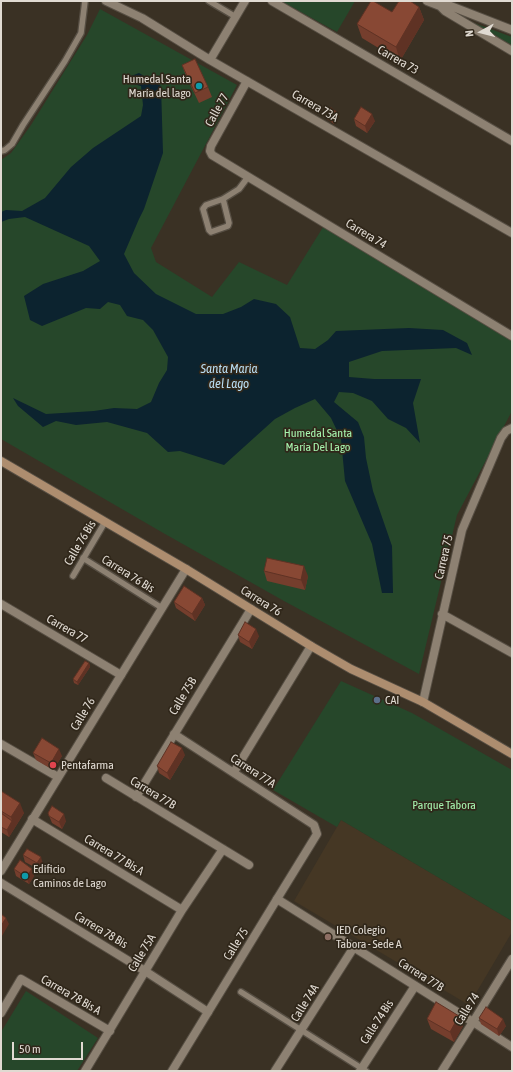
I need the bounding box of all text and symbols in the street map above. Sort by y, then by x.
north arrow [461,12,501,52]
text: N [463,30,475,37]
street label: Carrera 73 [375,42,421,78]
place label: Humedal Santa María del lago [123,72,191,100]
marker: Humedal Santa María del lago [194,81,204,91]
street label: Carrera 73A [289,87,341,125]
street label: Calle 77 [202,91,232,129]
street label: Carrera 74 [343,216,389,252]
water label: Santa Maria del Lago [201,361,257,392]
park label: Humedal Santa María Del Lago [284,426,352,454]
street label: Calle 76 Bis [61,518,99,568]
street label: Carrera 75 [432,533,456,581]
street label: Carrera 76 Bis [99,552,157,596]
street label: Carrera 76 [238,583,284,619]
street label: Carrera 77 [44,611,90,647]
street label: Calle 75B [166,675,200,717]
place label: CAI [385,693,399,707]
street label: Calle 76 [68,695,98,733]
marker: CAI [372,695,382,705]
street label: Carrera 77A [228,751,278,791]
place label: Pentafarma [61,758,114,772]
marker: Pentafarma [48,760,58,770]
street label: Carrera 77B [127,774,179,812]
park label: Parque Tabora [412,798,476,812]
street label: Carrera 77 Bis A [82,832,146,878]
place label: Edificio Caminos de Lago [33,862,106,890]
marker: Edificio Caminos de Lago [20,871,30,881]
street label: Carrera 78 Bis [72,908,130,952]
place label: IED Colegio Tabora - Sede A [336,923,402,951]
street label: Calle 75 [220,925,252,963]
street label: Calle 75A [125,932,159,974]
marker: IED Colegio Tabora - Sede A [323,932,333,942]
street label: Carrera 77B [396,955,446,995]
street label: Carrera 78 Bis A [38,972,104,1018]
street label: Calle 74A [288,982,322,1024]
street label: Calle 74 [451,990,483,1028]
street label: Calle 74 Bis [357,997,397,1047]
scale bar [14,1034,85,1060]
text: 50 m [19,1042,41,1056]

